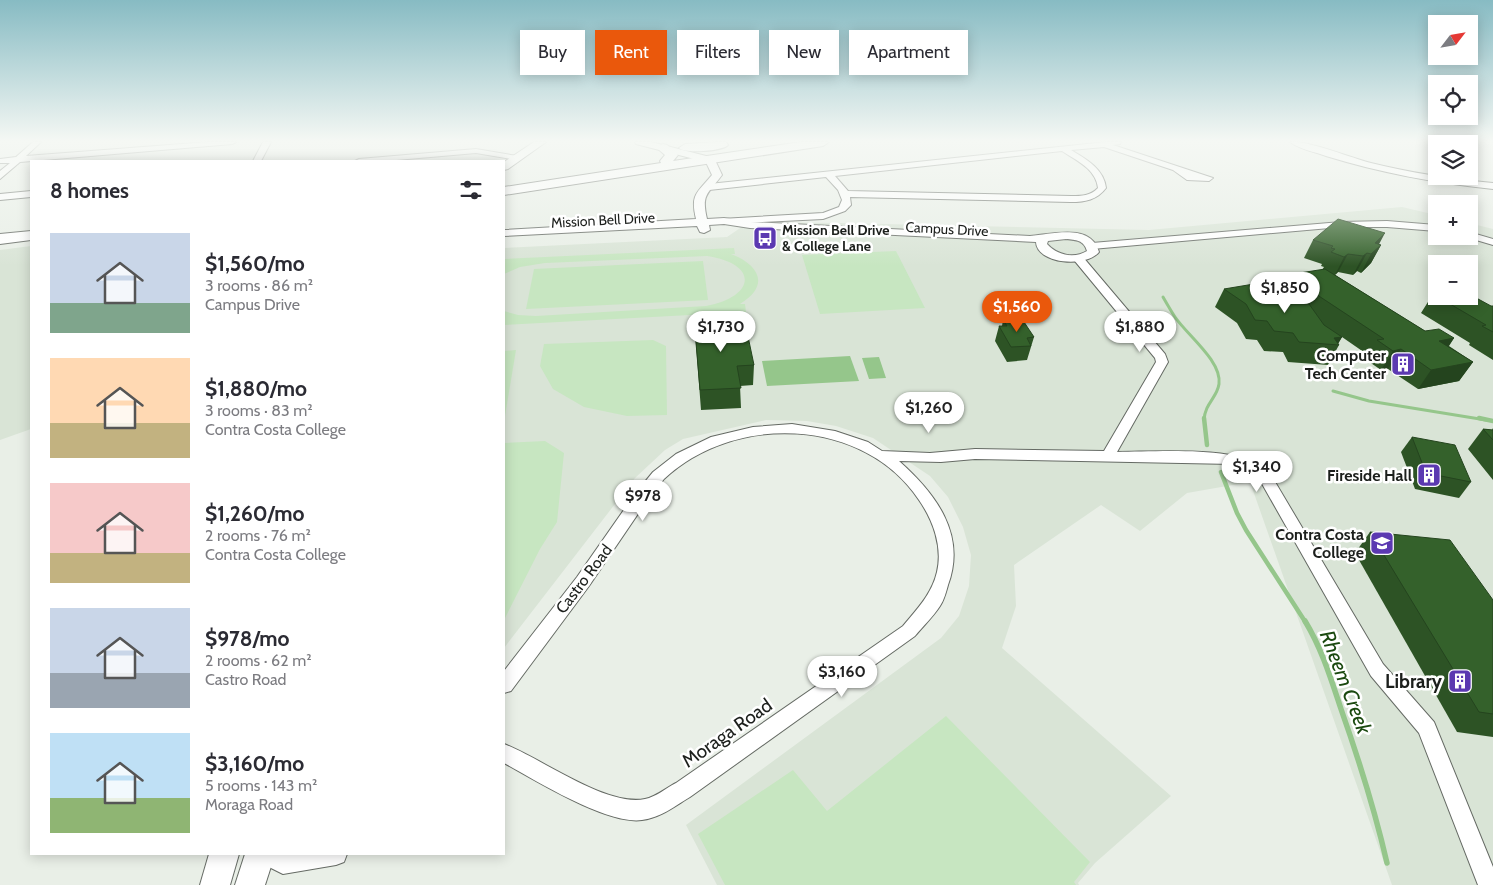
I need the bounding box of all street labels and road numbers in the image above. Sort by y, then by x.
street label: Mission Bell Drive [551,208,655,232]
street label: Campus Drive [905,218,989,240]
street label: Castro Road [552,541,616,617]
street label: Moraga Road [678,694,776,772]

